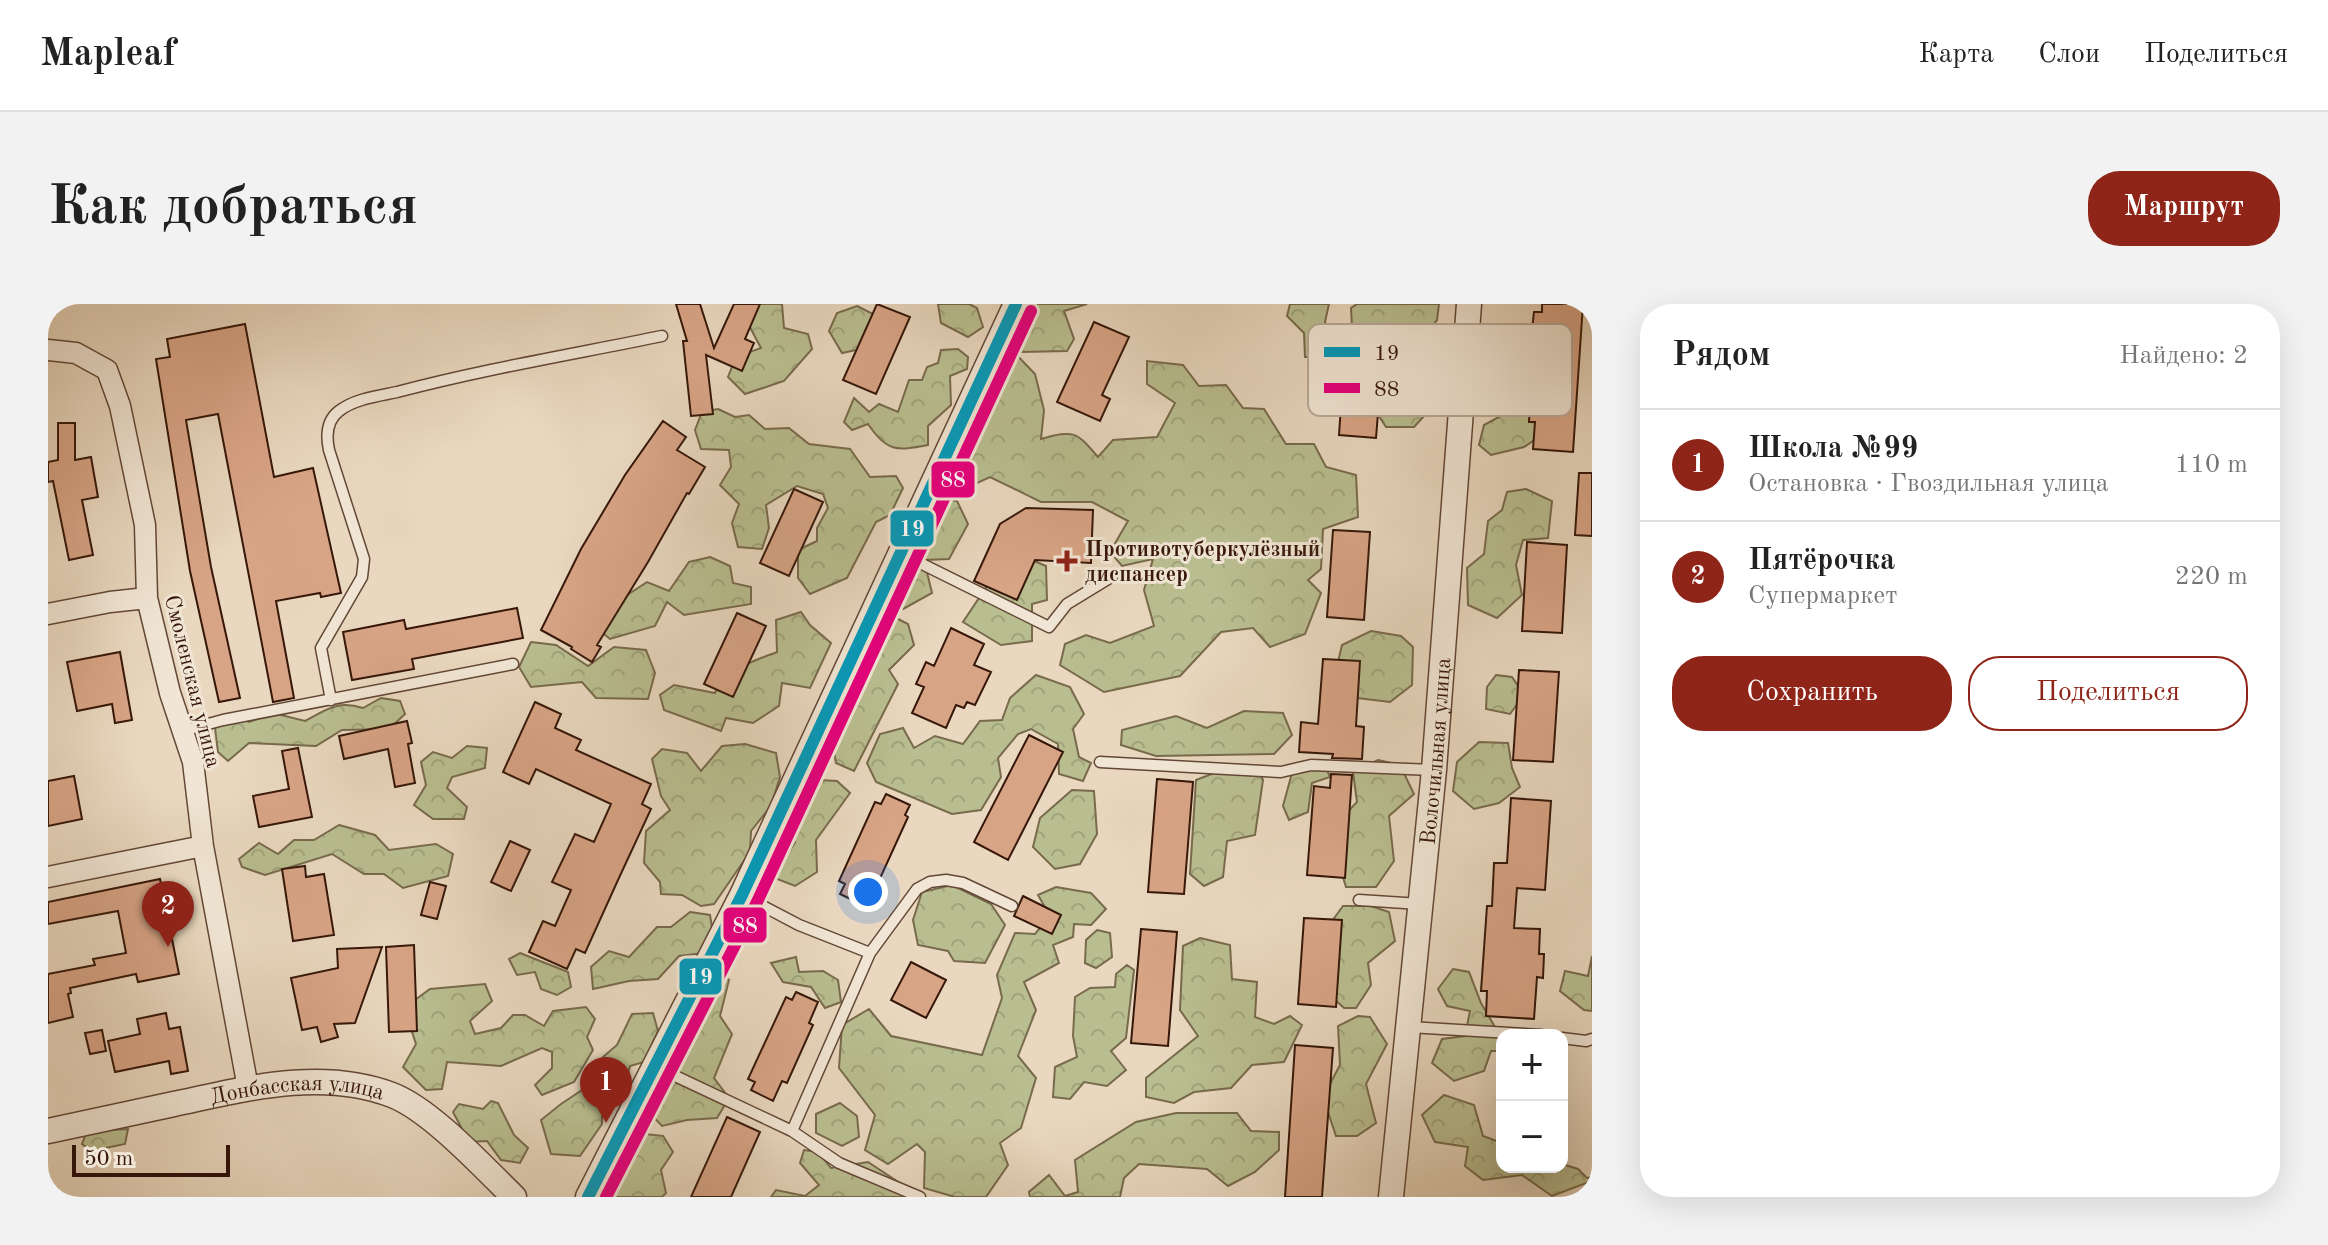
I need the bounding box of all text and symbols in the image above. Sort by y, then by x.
text: Mapleaf [40,36,176,74]
text: Карта [1918,41,1994,69]
text: Слои [2038,41,2100,69]
text: Поделиться [2144,41,2288,69]
button: Маршрут [2088,171,2280,246]
text: Как добраться [48,180,418,236]
legend [1308,324,1572,416]
text: Рядом [1672,339,1771,373]
text: 19 [1374,343,1400,365]
text: Найдено: 2 [2119,343,2248,369]
text: 88 [1374,379,1400,401]
text: Школа №99 [1748,434,1918,464]
text: 1 [1690,452,1706,478]
text: 110 m [2175,452,2248,478]
line badge: 88 [930,460,976,499]
text: 88 [940,470,966,492]
text: Остановка · Гвоздильная улица [1748,471,2109,497]
line badge: 19 [889,509,935,548]
text: 19 [899,519,925,541]
place label: Противотуберкулёзный диспансер [1085,539,1320,586]
text: Пятёрочка [1748,546,1895,576]
marker: Противотуберкулёзный диспансер [1056,550,1078,572]
text: 2 [1690,564,1706,590]
text: 220 m [2175,564,2248,590]
text: Супермаркет [1748,583,1897,609]
street label: Смоленская улица [160,593,224,770]
button: Сохранить [1672,656,1952,731]
button: Поделиться [1968,656,2248,731]
street label: Волочильная улица [1418,657,1455,846]
your location [848,872,888,912]
pin: 2 [142,881,194,947]
line badge: 88 [722,906,768,944]
text: 88 [732,916,758,938]
line badge: 19 [678,957,723,996]
text: 19 [687,967,713,989]
map controls [1496,1029,1568,1173]
button: + [1496,1029,1568,1101]
pin: 1 [580,1057,632,1123]
street label: Донбасская улица [208,1073,387,1109]
button: − [1496,1101,1568,1173]
scale bar [72,1141,230,1177]
text: 50 m [84,1148,133,1170]

